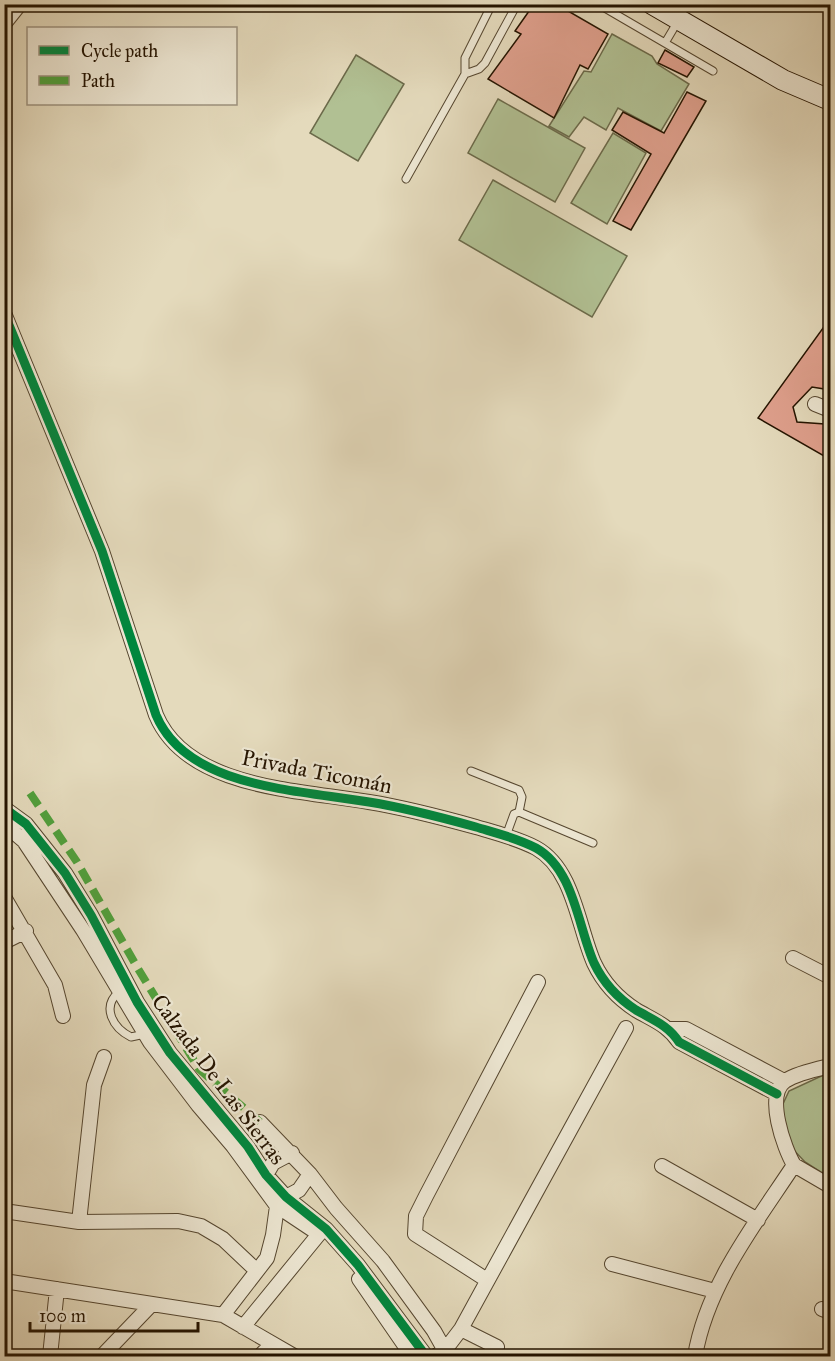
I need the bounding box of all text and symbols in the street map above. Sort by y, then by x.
legend [27,27,237,105]
text: Cycle path [81,40,158,62]
text: Path [81,70,115,92]
street label: Privada Ticomán [239,744,394,799]
street label: Calzada De Las Sierras [146,989,291,1170]
scale bar [30,1295,198,1333]
text: 100 m [39,1305,86,1327]

